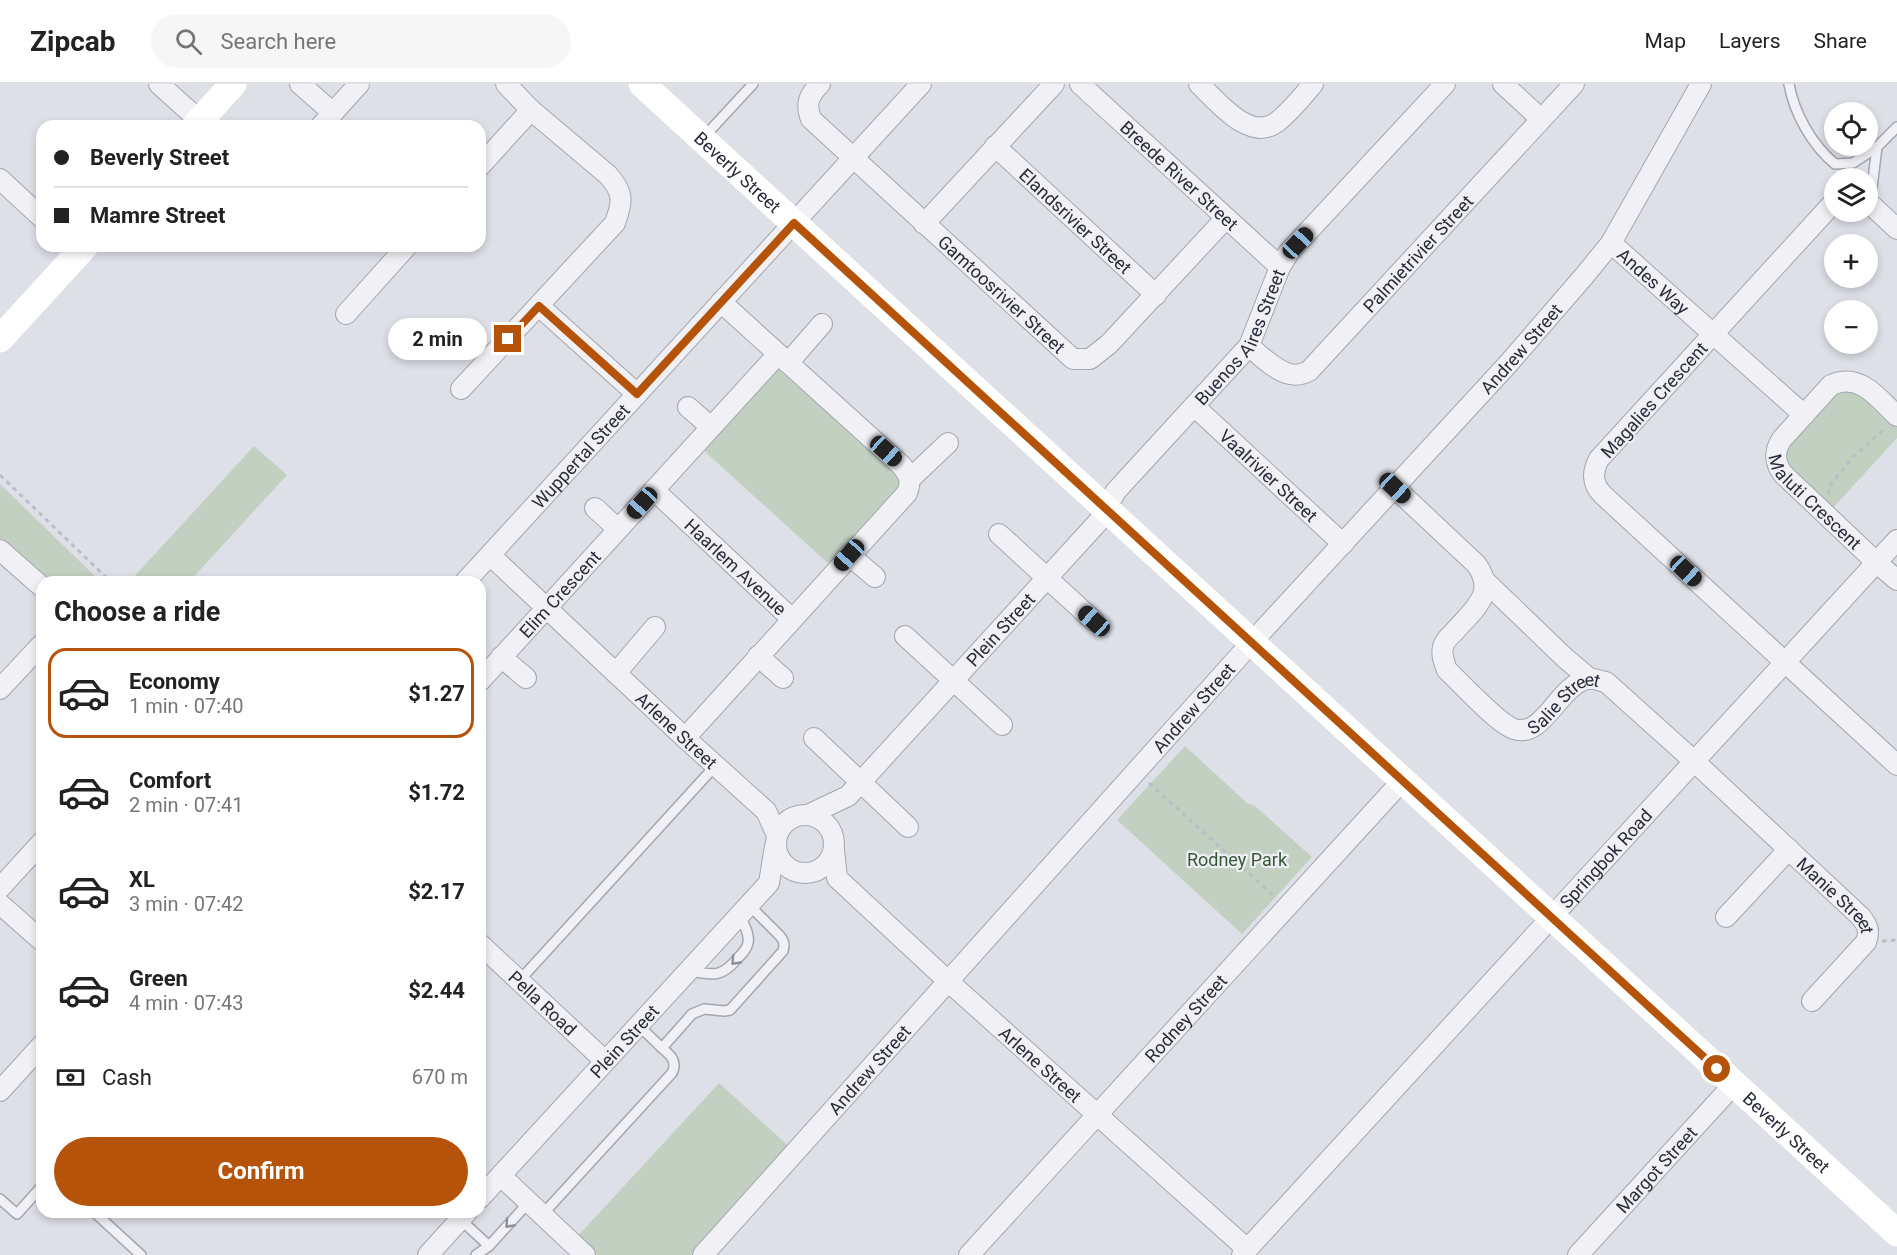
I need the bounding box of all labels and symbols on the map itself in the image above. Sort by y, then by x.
street label: Breede River Street [1116,116,1243,234]
street label: Beverly Street [690,127,786,217]
street label: Elandsrivier Street [1015,164,1136,278]
street label: Palmietrivier Street [1358,190,1477,316]
car [1279,224,1317,262]
street label: Gamtoosrivier Street [934,231,1070,357]
street label: Andes Way [1613,243,1694,319]
street label: Buenos Aires Street [1190,266,1289,409]
street label: Andrew Street [1476,299,1566,398]
callout: 2 min [388,318,487,360]
route end [494,325,521,352]
street label: Magalies Crescent [1596,338,1712,462]
street label: Wuppertal Street [527,399,634,512]
street label: Vaalrivier Street [1215,425,1322,526]
car [867,432,905,470]
street label: Maluti Crescent [1765,452,1866,554]
car [1376,469,1414,507]
car [623,484,661,522]
street label: Haarlem Avenue [681,514,791,619]
car [830,536,868,574]
street label: Elim Crescent [514,546,605,642]
car [1667,552,1705,590]
street label: Plein Street [962,588,1039,670]
car [1075,602,1113,640]
street label: Andrew Street [1148,658,1239,757]
street label: Salie Street [1523,668,1602,738]
street label: Arlene Street [632,687,722,773]
street label: Springbok Road [1555,805,1656,912]
park label: Rodney Park [1187,849,1288,870]
street label: Manie Street [1793,853,1879,935]
one-way arrow [732,953,743,964]
street label: Pella Road [505,966,581,1040]
street label: Rodney Street [1140,970,1231,1066]
street label: Plein Street [585,1000,663,1082]
street label: Andrew Street [824,1020,915,1119]
street label: Arlene Street [995,1022,1086,1106]
route start [1703,1055,1730,1082]
street label: Beverly Street [1739,1087,1834,1177]
street label: Margot Street [1611,1122,1701,1217]
one-way arrow [505,1217,516,1228]

